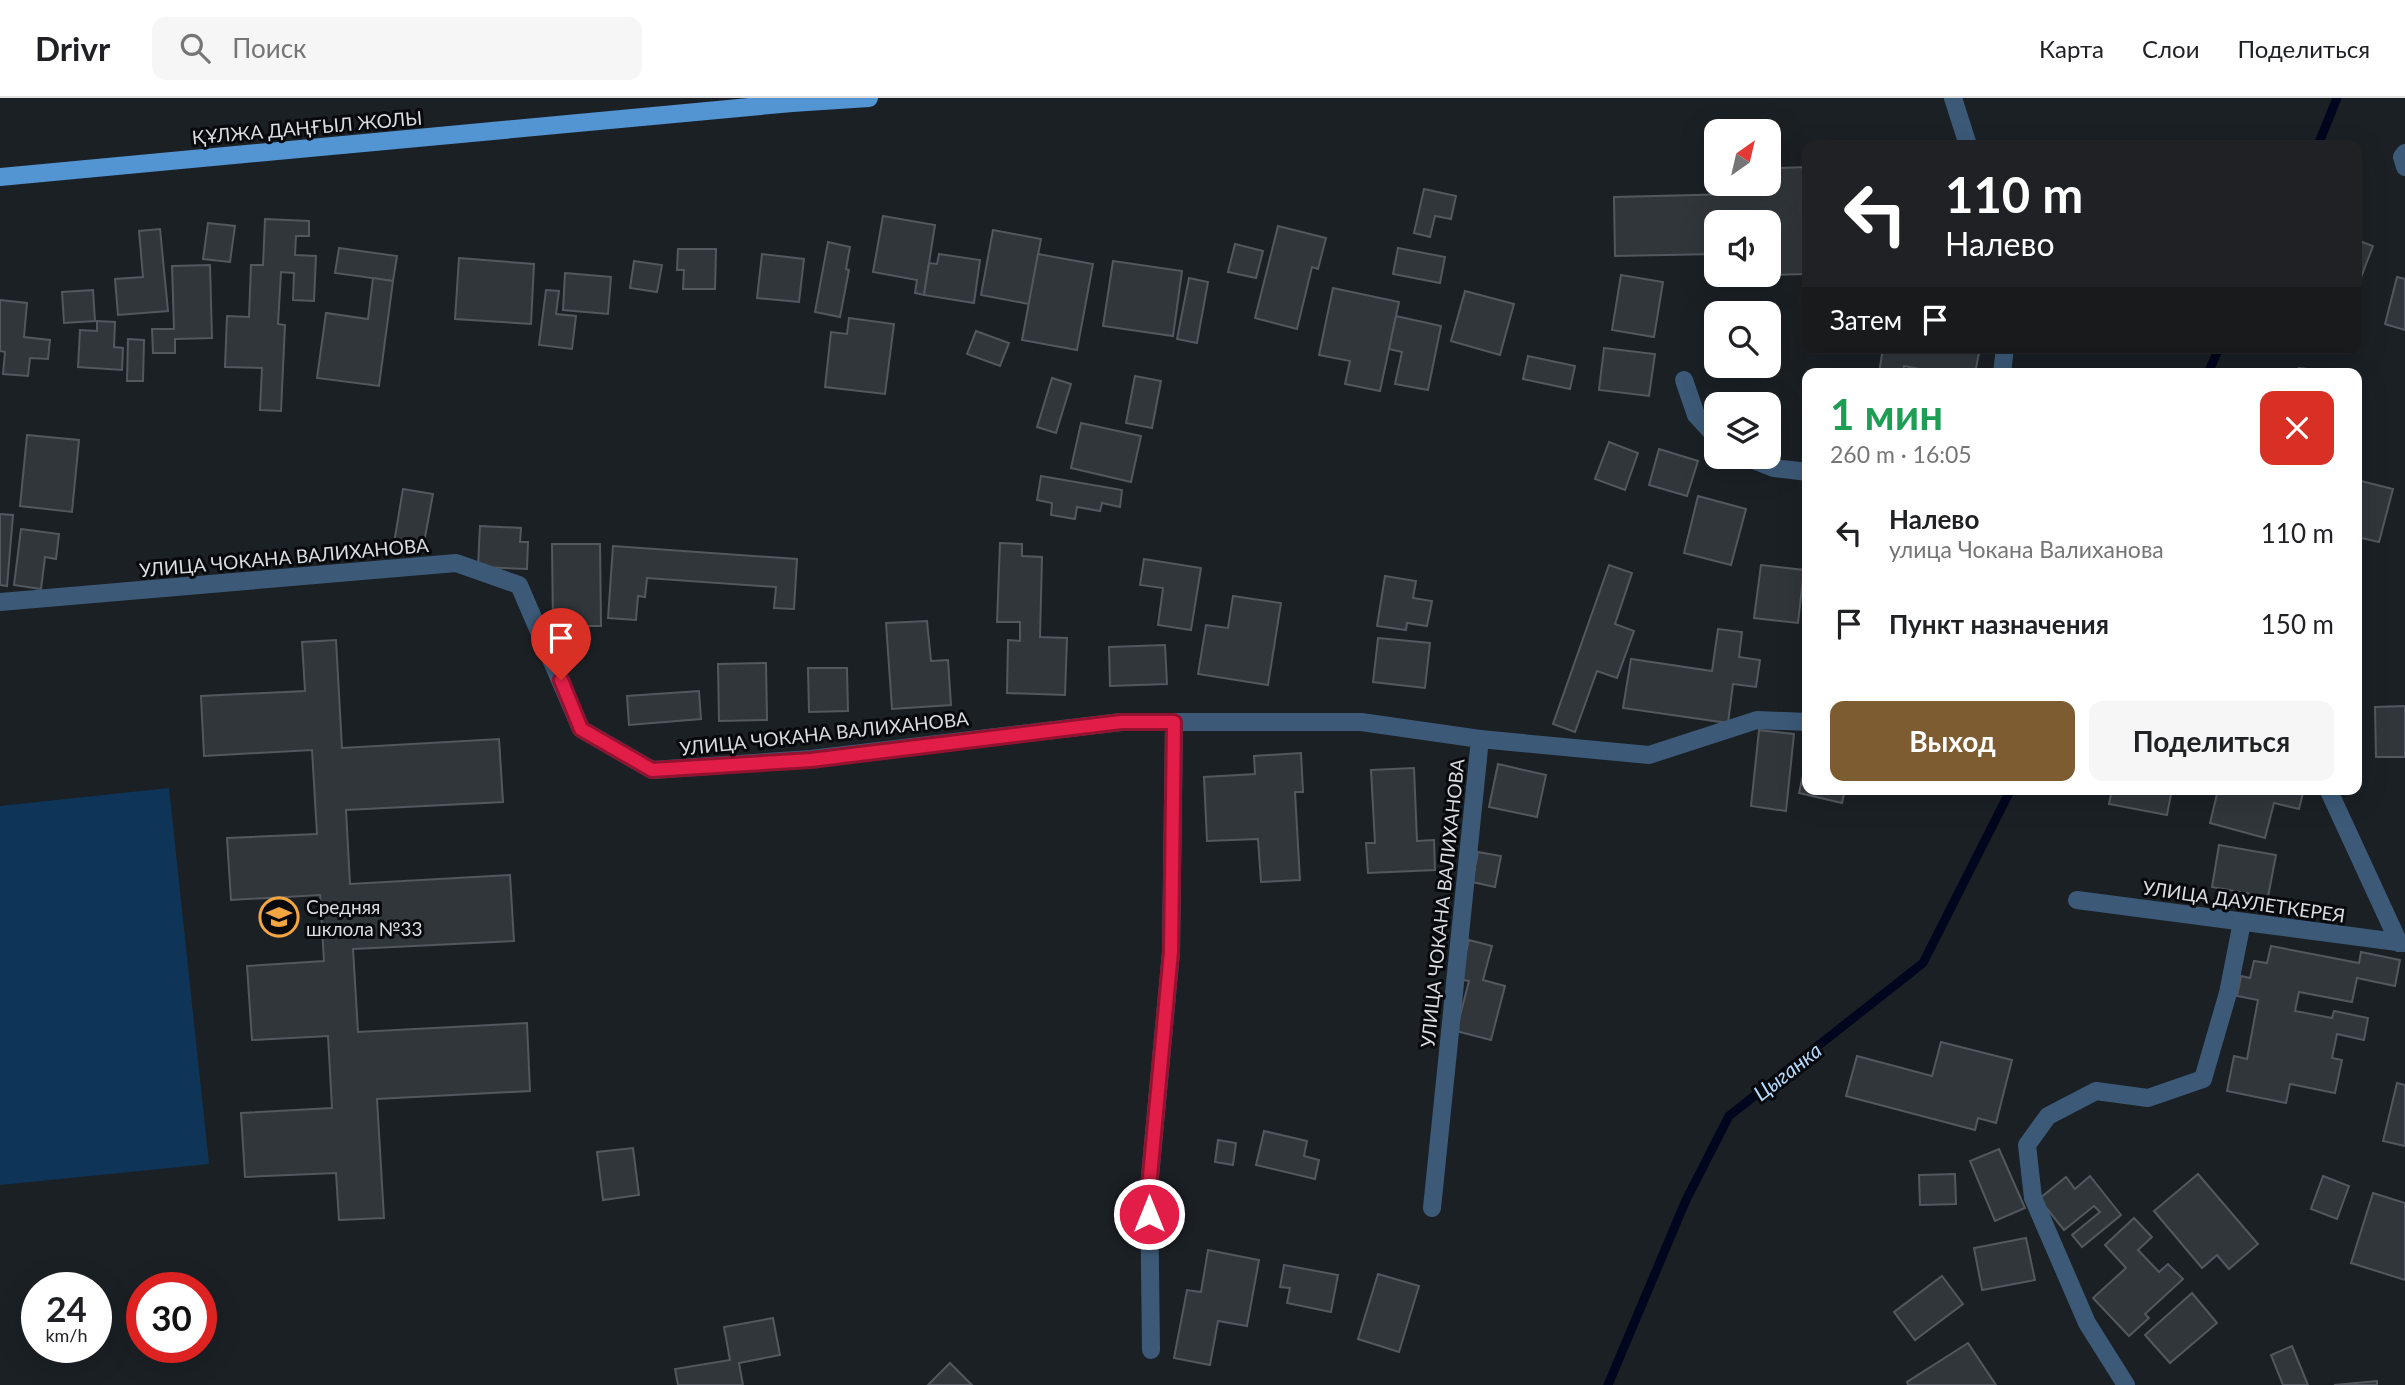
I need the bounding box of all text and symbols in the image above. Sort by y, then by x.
search box [152,17,642,80]
text: Drivr [35,28,110,68]
icon: search [176,29,214,67]
text: Поиск [232,32,307,64]
text: Карта [2039,34,2104,63]
text: Слои [2142,34,2199,63]
text: Поделиться [2237,34,2370,63]
street label: ҚҰЛЖА ДАҢҒЫЛ ЖОЛЫ [191,105,423,149]
north arrow [1704,119,1782,196]
map controls [1704,119,1781,469]
text: 110 m [1945,165,2083,223]
icon: left [1830,168,1921,259]
button: sound [1704,210,1781,287]
text: Налево [1945,224,2055,263]
button: search [1704,301,1781,378]
icon: arrive [1916,301,1954,339]
text: Затем [1830,304,1902,336]
text: 1 мин [1830,389,1943,439]
button: close [2260,391,2334,465]
button: layers [1704,392,1781,469]
text: 260 m · 16:05 [1830,440,1972,468]
text: Налево [1889,503,1979,535]
icon: left [1830,514,1868,552]
text: 110 m [2261,517,2334,549]
street label: УЛИЦА ЧОКАНА ВАЛИХАНОВА [138,533,430,581]
text: улица Чокана Валиханова [1889,535,2164,563]
icon: arrive [1830,605,1868,643]
pin [531,608,591,680]
text: Пункт назначения [1889,608,2109,640]
text: 150 m [2261,608,2334,640]
icon: arrive [542,619,580,657]
button: Выход [1830,701,2075,781]
button: Поделиться [2089,701,2334,781]
street label: УЛИЦА ЧОКАНА ВАЛИХАНОВА [678,706,970,760]
street label: УЛИЦА ЧОКАНА ВАЛИХАНОВА [1415,757,1469,1049]
street label: УЛИЦА ДАУЛЕТКЕРЕЯ [2141,875,2347,927]
place label: Средняя шклола №33 [306,895,423,940]
school or university icon: Средняя шклола №33 [258,896,300,938]
water label: Цыганка [1748,1037,1826,1105]
position arrow [1112,1177,1186,1251]
speed limit sign: 30 [126,1272,217,1363]
text: 24 [46,1287,87,1329]
text: km/h [45,1324,88,1346]

